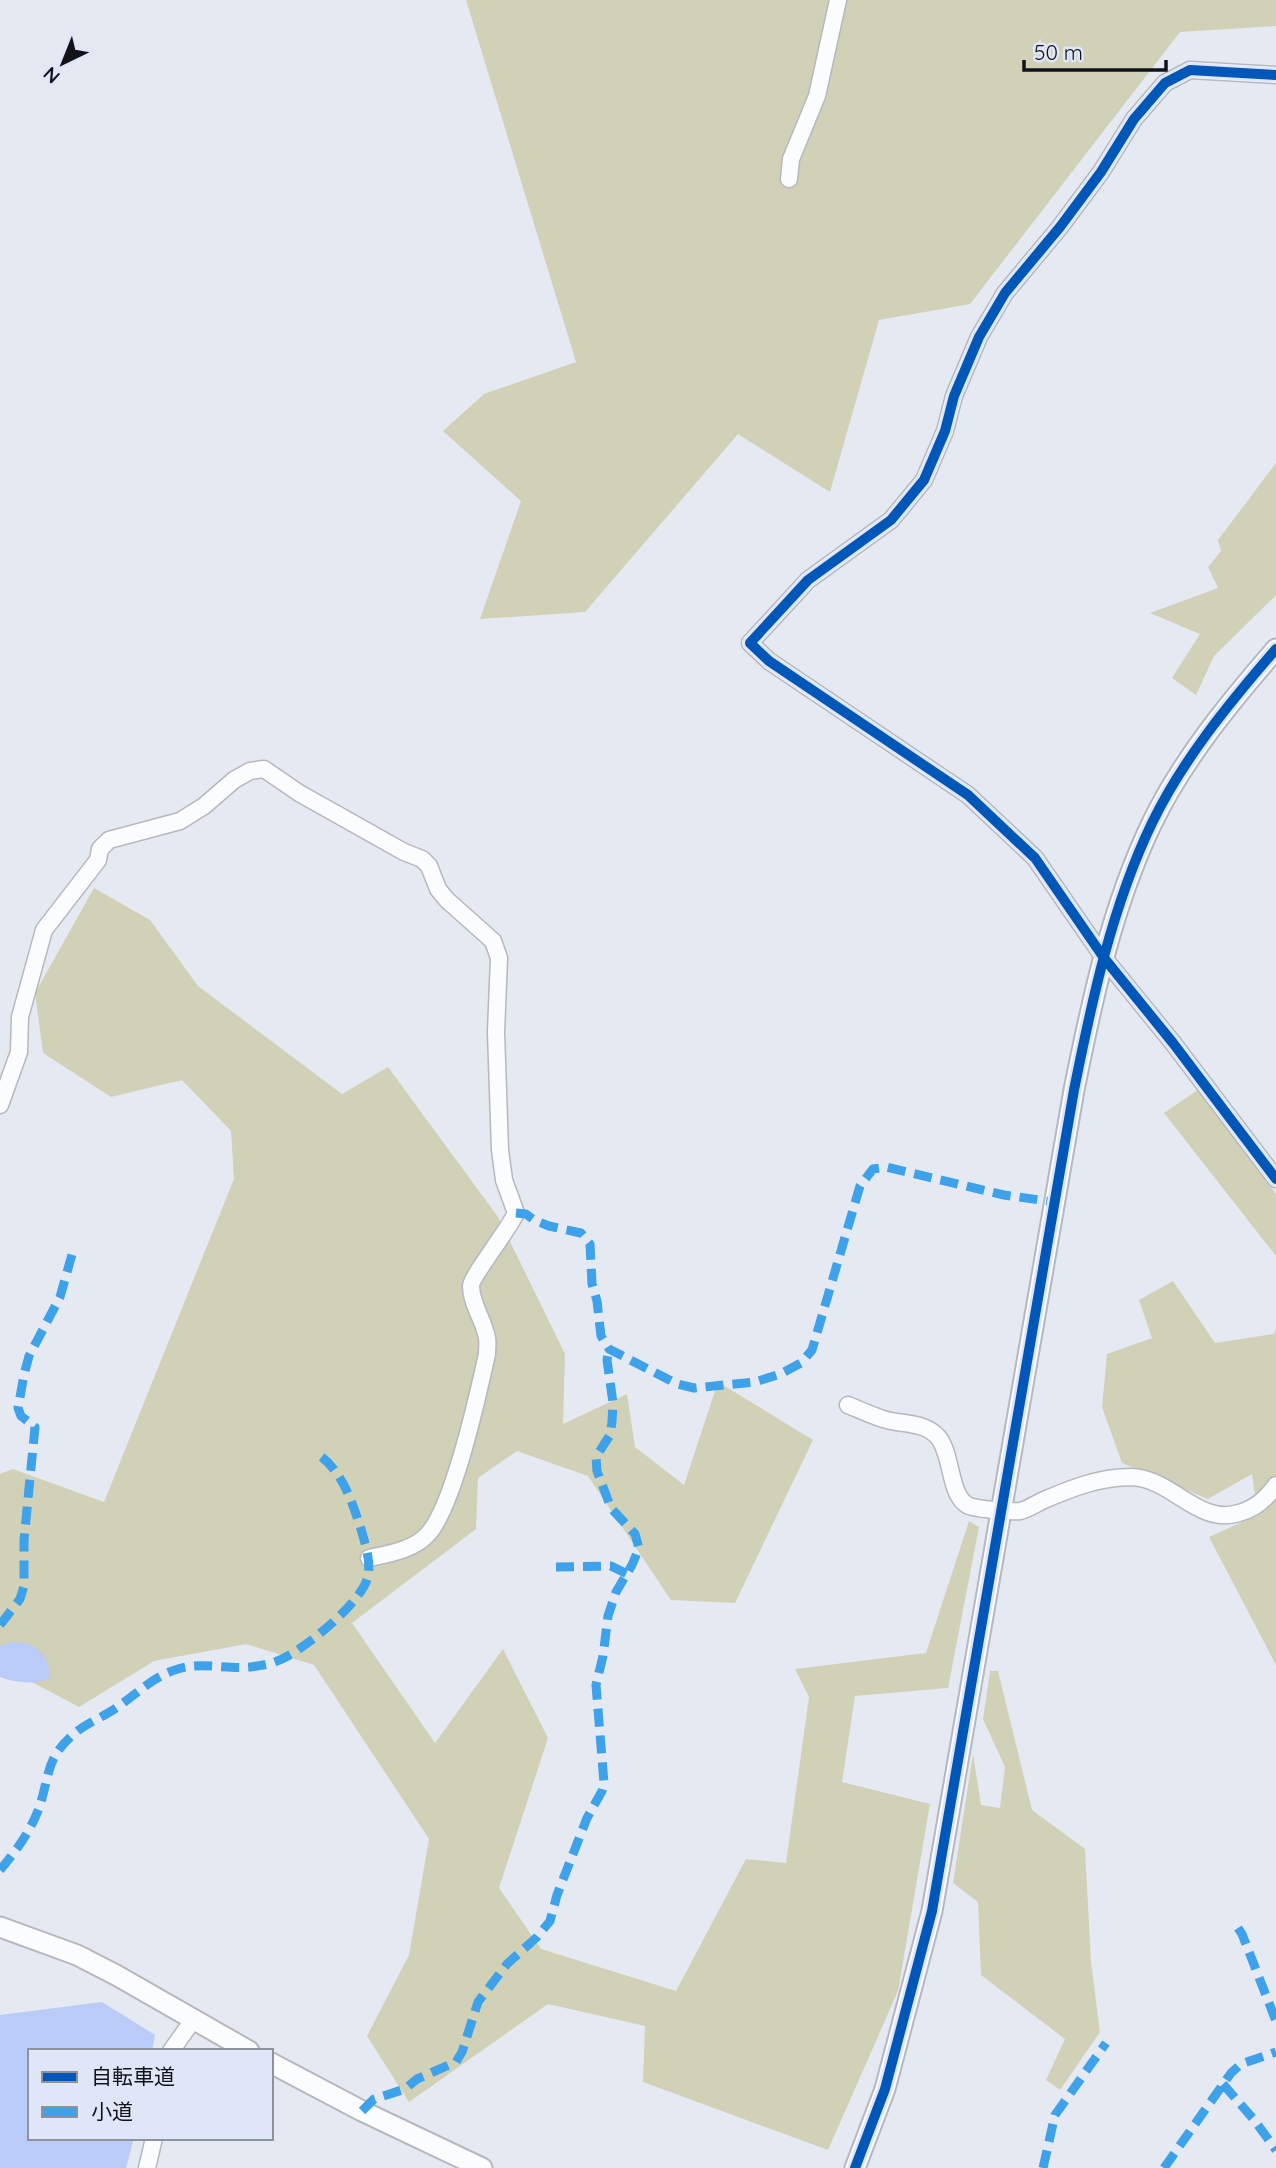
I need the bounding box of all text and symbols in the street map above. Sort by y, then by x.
north arrow [28,28,98,98]
scale bar [1024,28,1166,72]
text: 50 m [1034,39,1083,65]
text: N [38,62,65,89]
legend [28,2049,273,2140]
text: 自転車道 [91,2063,175,2089]
text: 小道 [91,2098,133,2124]

